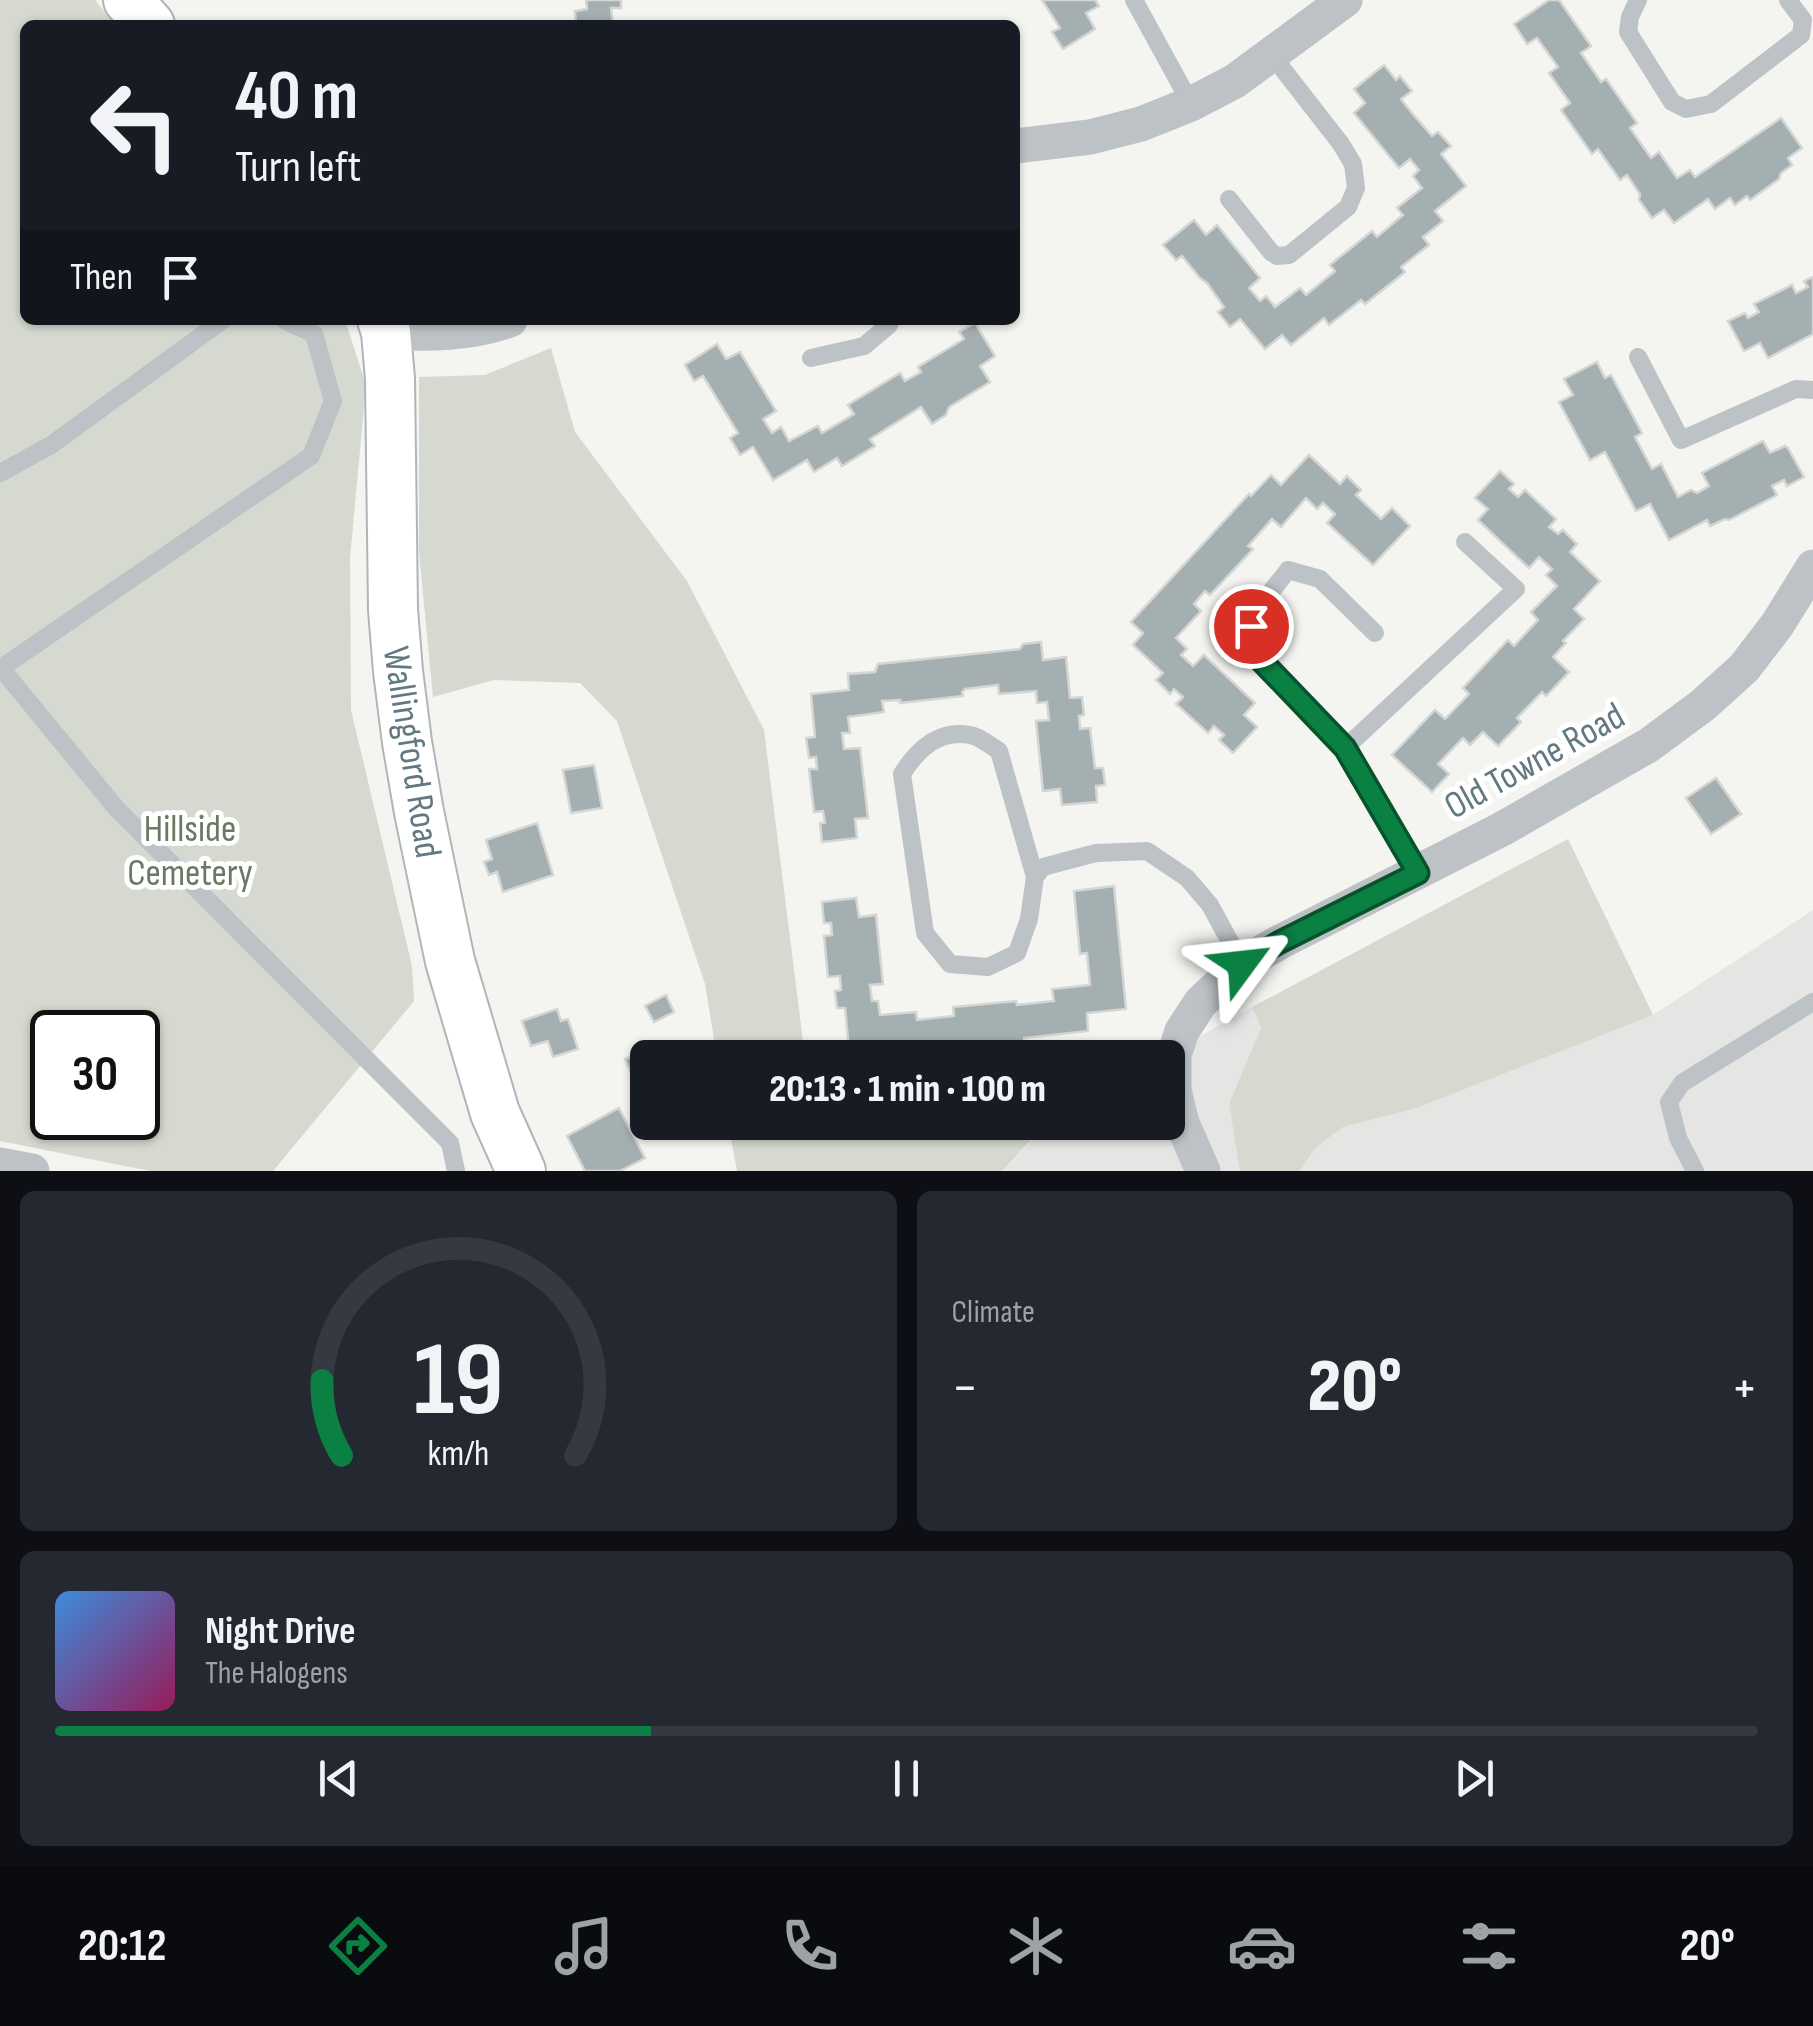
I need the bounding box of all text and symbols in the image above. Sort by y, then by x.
text: 40 m [235,55,358,139]
icon: left [70,60,200,190]
text: Turn left [235,140,361,195]
icon: arrive [153,250,208,305]
text: Then [70,255,133,300]
pin [1209,584,1294,669]
icon: arrive [1224,599,1279,654]
street label: Wallingford Road [373,643,450,861]
street label: Old Towne Road [1437,694,1632,829]
park label: Hillside Cemetery [127,807,253,896]
position arrow [1190,912,1294,1016]
speed limit sign: 30 [30,1010,160,1140]
text: 20:13 · 1 min · 100 m [769,1067,1046,1112]
text: Climate [952,1293,1035,1332]
text: 19 [413,1319,503,1444]
text: 20° [1308,1342,1402,1433]
text: − [952,1355,978,1422]
text: + [1731,1355,1758,1422]
text: km/h [427,1433,489,1476]
text: Night Drive [205,1609,356,1654]
text: The Halogens [205,1654,348,1693]
icon: previous [311,1751,366,1806]
icon: pause [879,1751,934,1806]
icon: next [1447,1751,1502,1806]
icon: directions [323,1911,393,1981]
icon: music [549,1911,619,1981]
icon: phone [775,1911,845,1981]
icon: climate [1001,1911,1071,1981]
icon: car [1227,1911,1297,1981]
icon: filters [1454,1911,1524,1981]
text: 20:12 [78,1919,167,1974]
text: 20° [1680,1919,1735,1974]

